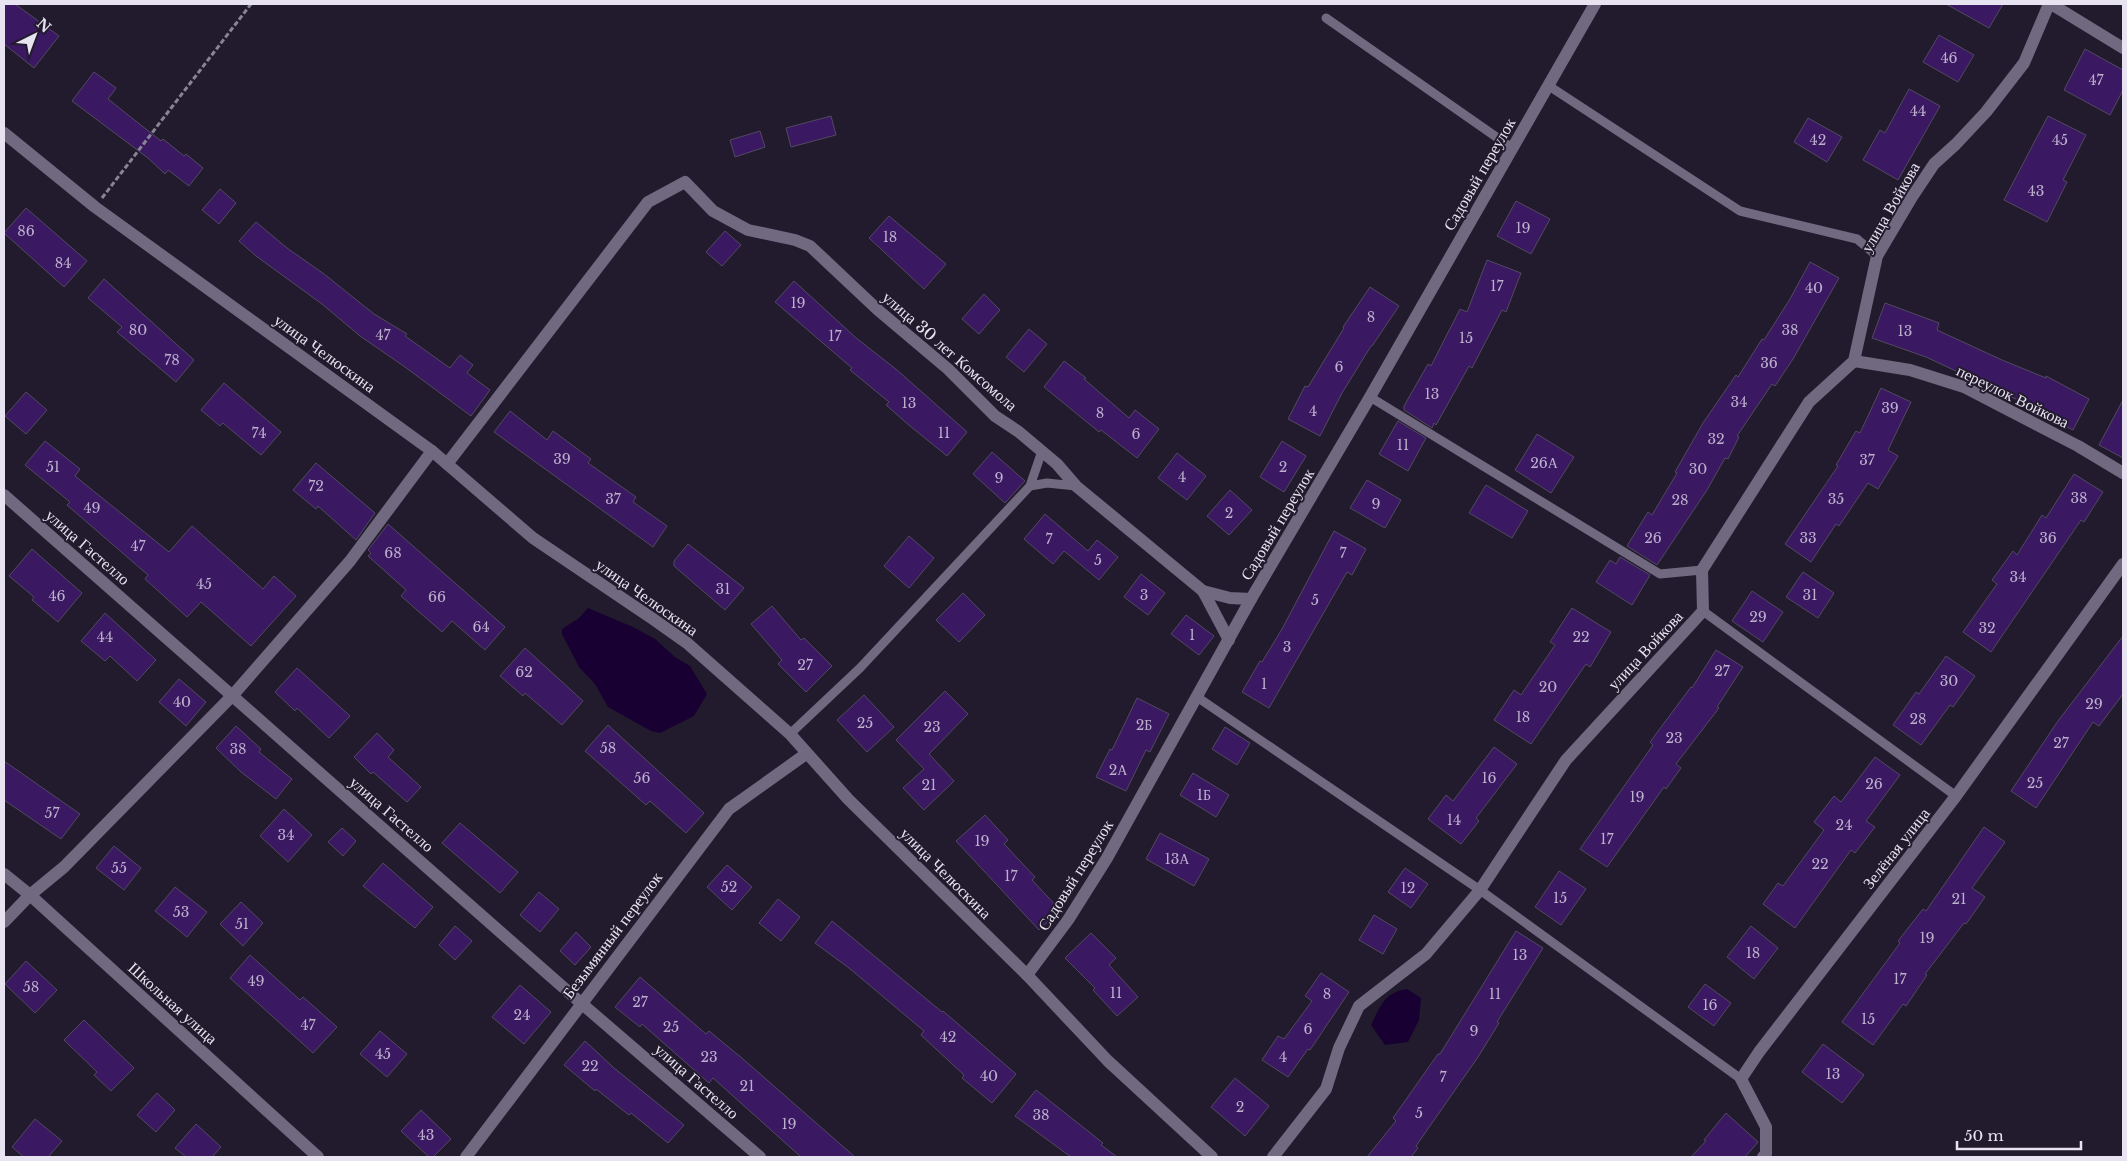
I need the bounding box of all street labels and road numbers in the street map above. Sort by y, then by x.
street label: Садовый переулок [1439,114,1519,234]
street label: улица Войкова [1856,158,1924,256]
street label: улица 30 лет Комсомола [878,287,1022,415]
street label: улица Челюскина [270,309,380,397]
street label: переулок Войкова [1953,360,2073,432]
street label: Садовый переулок [1236,464,1318,583]
street label: улица Гастелло [42,505,134,589]
street label: улица Челюскина [592,554,702,640]
street label: улица Войкова [1603,606,1687,694]
street label: улица Гастелло [346,772,438,856]
street label: Зелёная улица [1858,803,1934,893]
street label: Садовый переулок [1033,816,1117,934]
street label: улица Челюскина [896,823,996,923]
street label: Безымянный переулок [558,868,666,1002]
street label: Школьная улица [124,958,222,1048]
street label: улица Гастелло [651,1039,743,1123]

